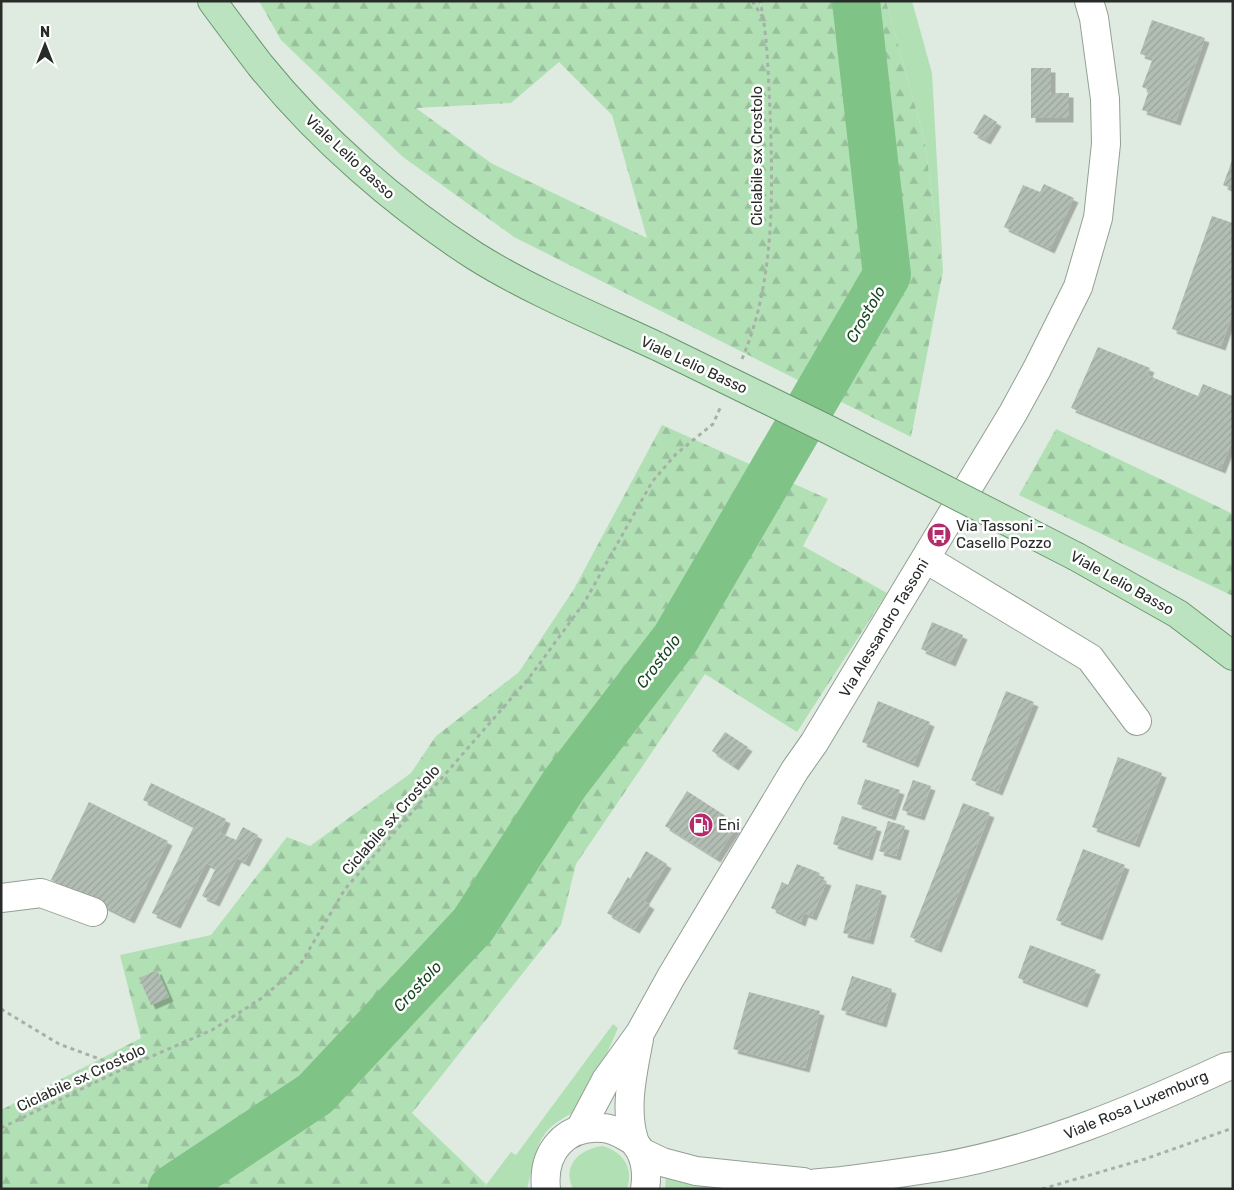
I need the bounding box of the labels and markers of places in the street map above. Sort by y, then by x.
place label: Via Tassoni - Casello Pozzo [956,517,1052,552]
bus stop icon: Via Tassoni - Casello Pozzo [926,522,952,548]
fuel station icon: Eni [688,812,714,838]
place label: Eni [718,816,740,834]

